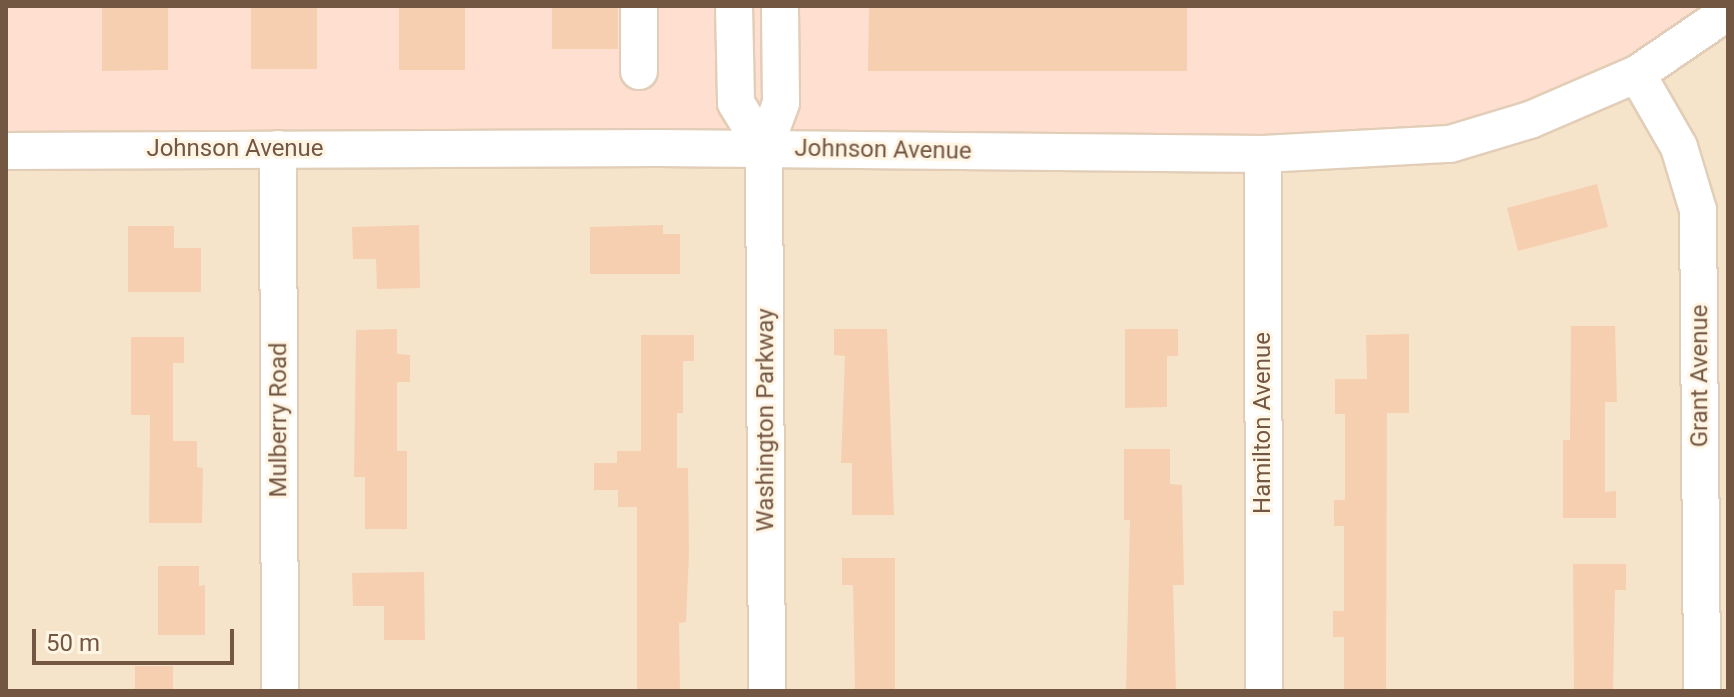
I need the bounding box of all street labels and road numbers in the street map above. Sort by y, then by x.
street label: Johnson Avenue [794,134,972,166]
street label: Johnson Avenue [146,135,324,163]
street label: Grant Avenue [1686,305,1714,447]
street label: Washington Parkway [752,308,780,532]
street label: Hamilton Avenue [1249,332,1277,514]
street label: Mulberry Road [265,342,293,498]

